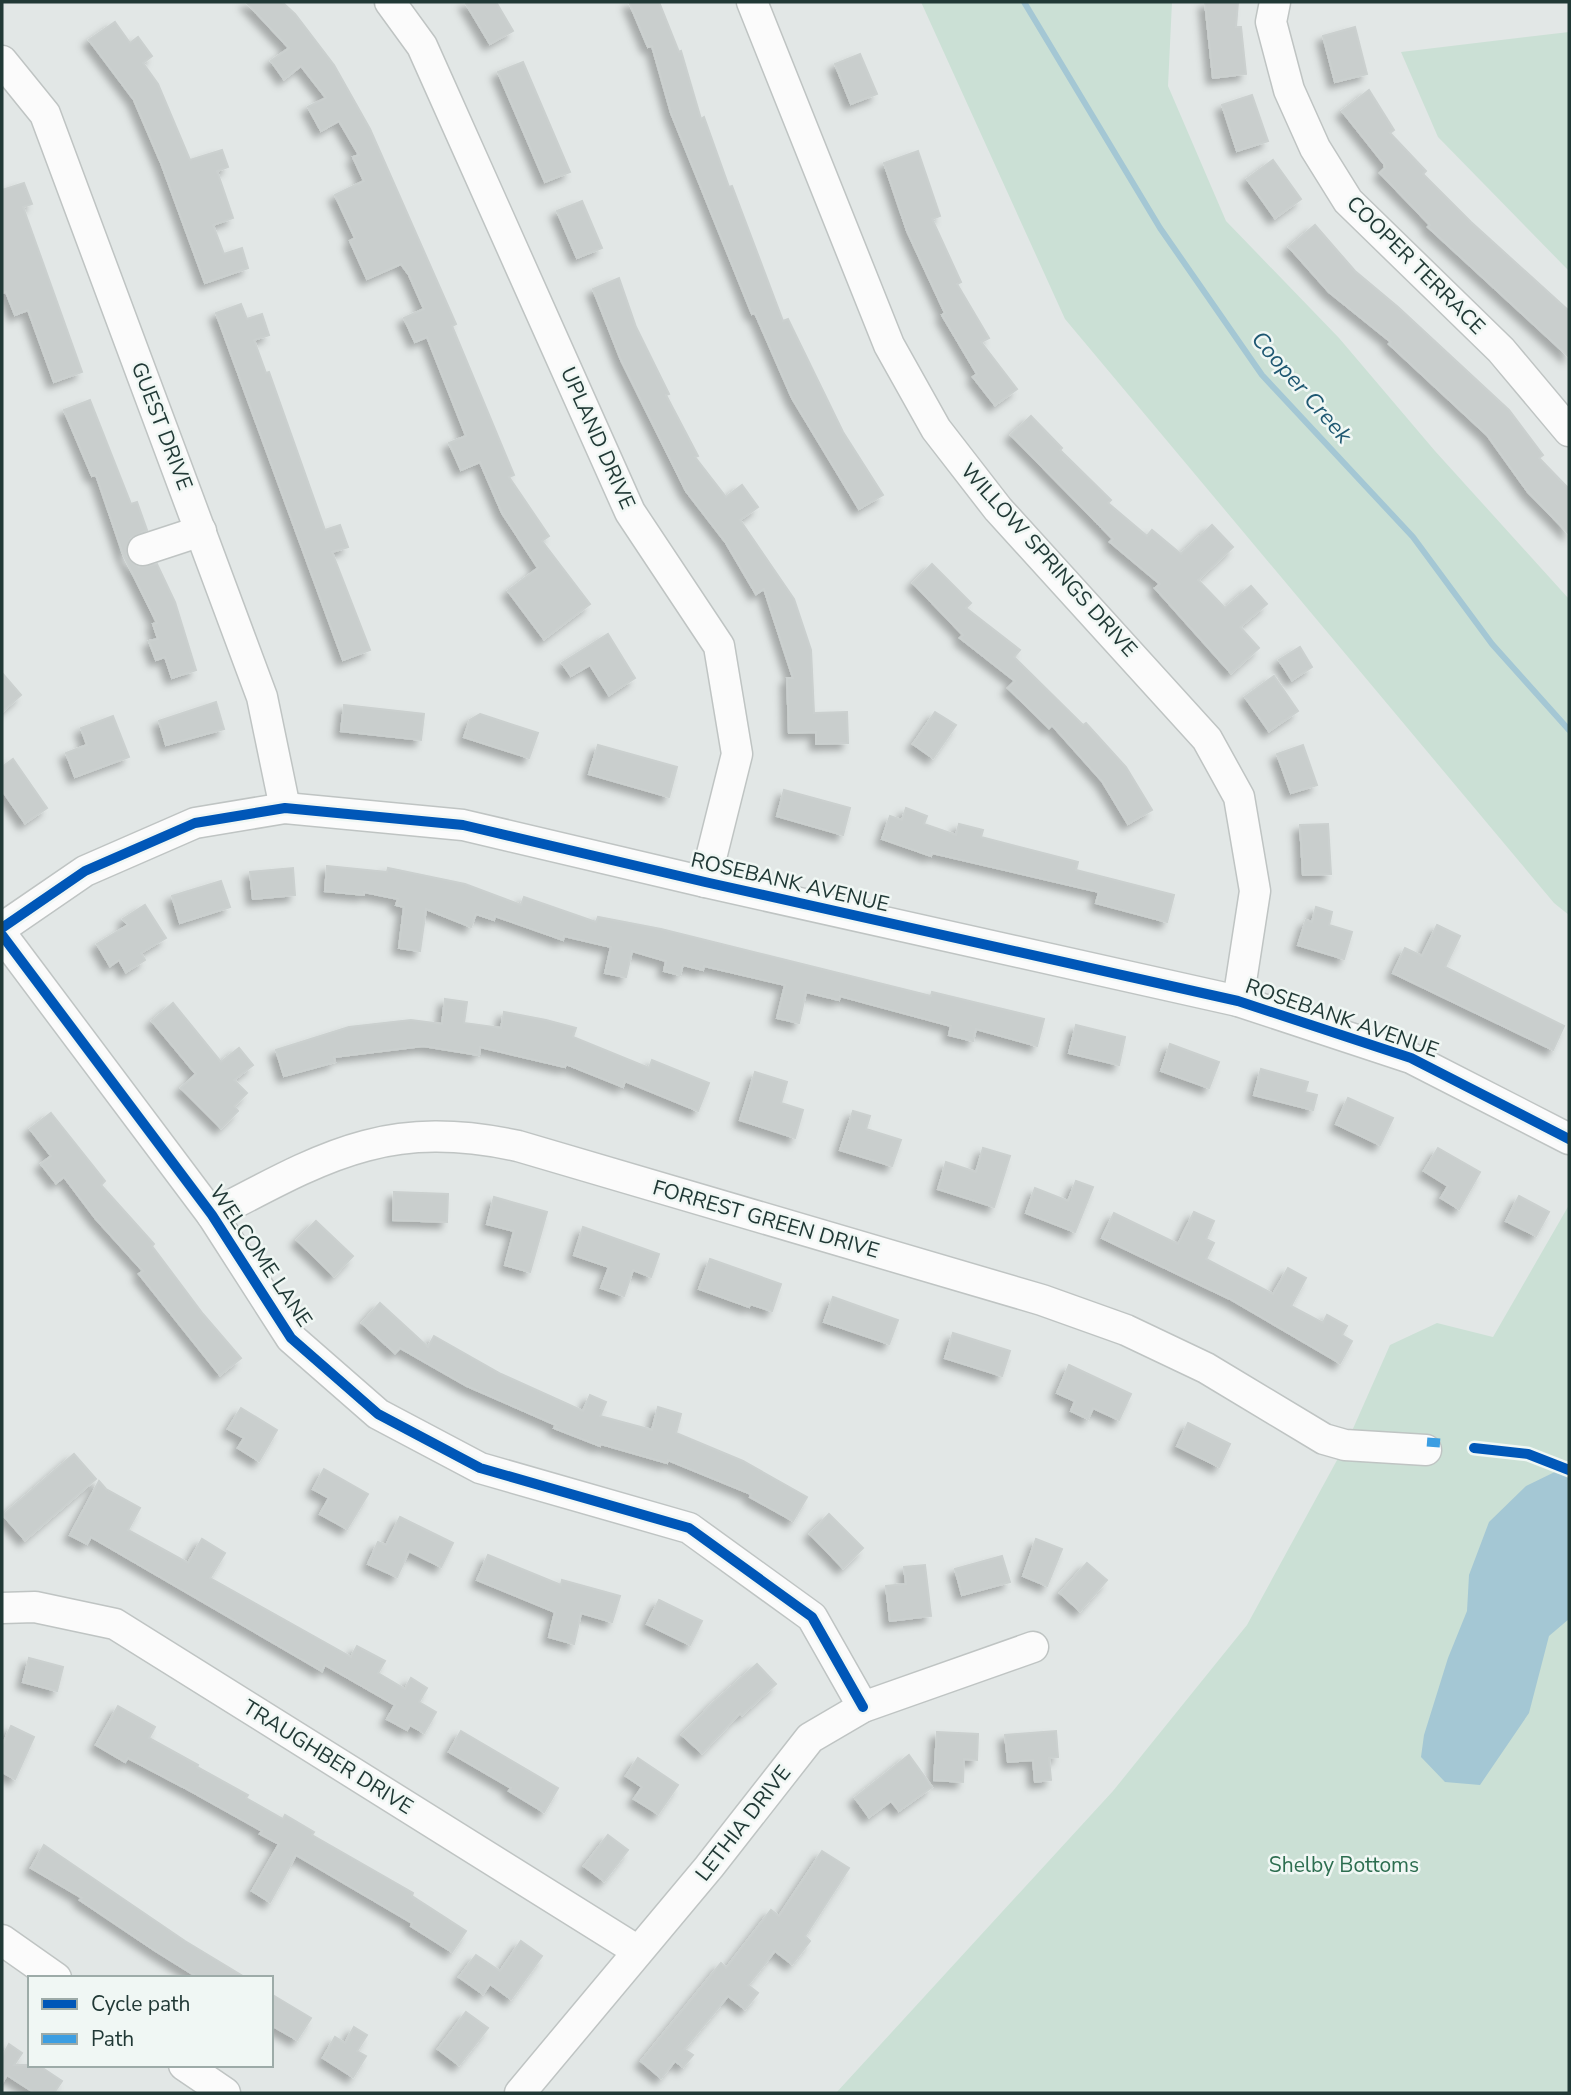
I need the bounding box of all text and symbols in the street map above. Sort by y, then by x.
street label: COOPER TERRACE [1341,190,1491,340]
water label: Cooper Creek [1244,324,1359,451]
street label: GUEST DRIVE [125,358,199,494]
street label: UPLAND DRIVE [554,362,642,514]
street label: WILLOW SPRINGS DRIVE [955,457,1143,663]
street label: ROSEBANK AVENUE [688,846,892,918]
street label: ROSEBANK AVENUE [1242,972,1442,1064]
street label: FORREST GREEN DRIVE [649,1173,883,1265]
street label: WELCOME LANE [203,1180,319,1332]
street label: TRAUGHBER DRIVE [238,1693,418,1821]
street label: LETHIA DRIVE [689,1759,797,1887]
park label: Shelby Bottoms [1269,1851,1419,1879]
legend [28,1976,273,2067]
text: Cycle path [91,1990,190,2018]
text: Path [91,2025,134,2053]

